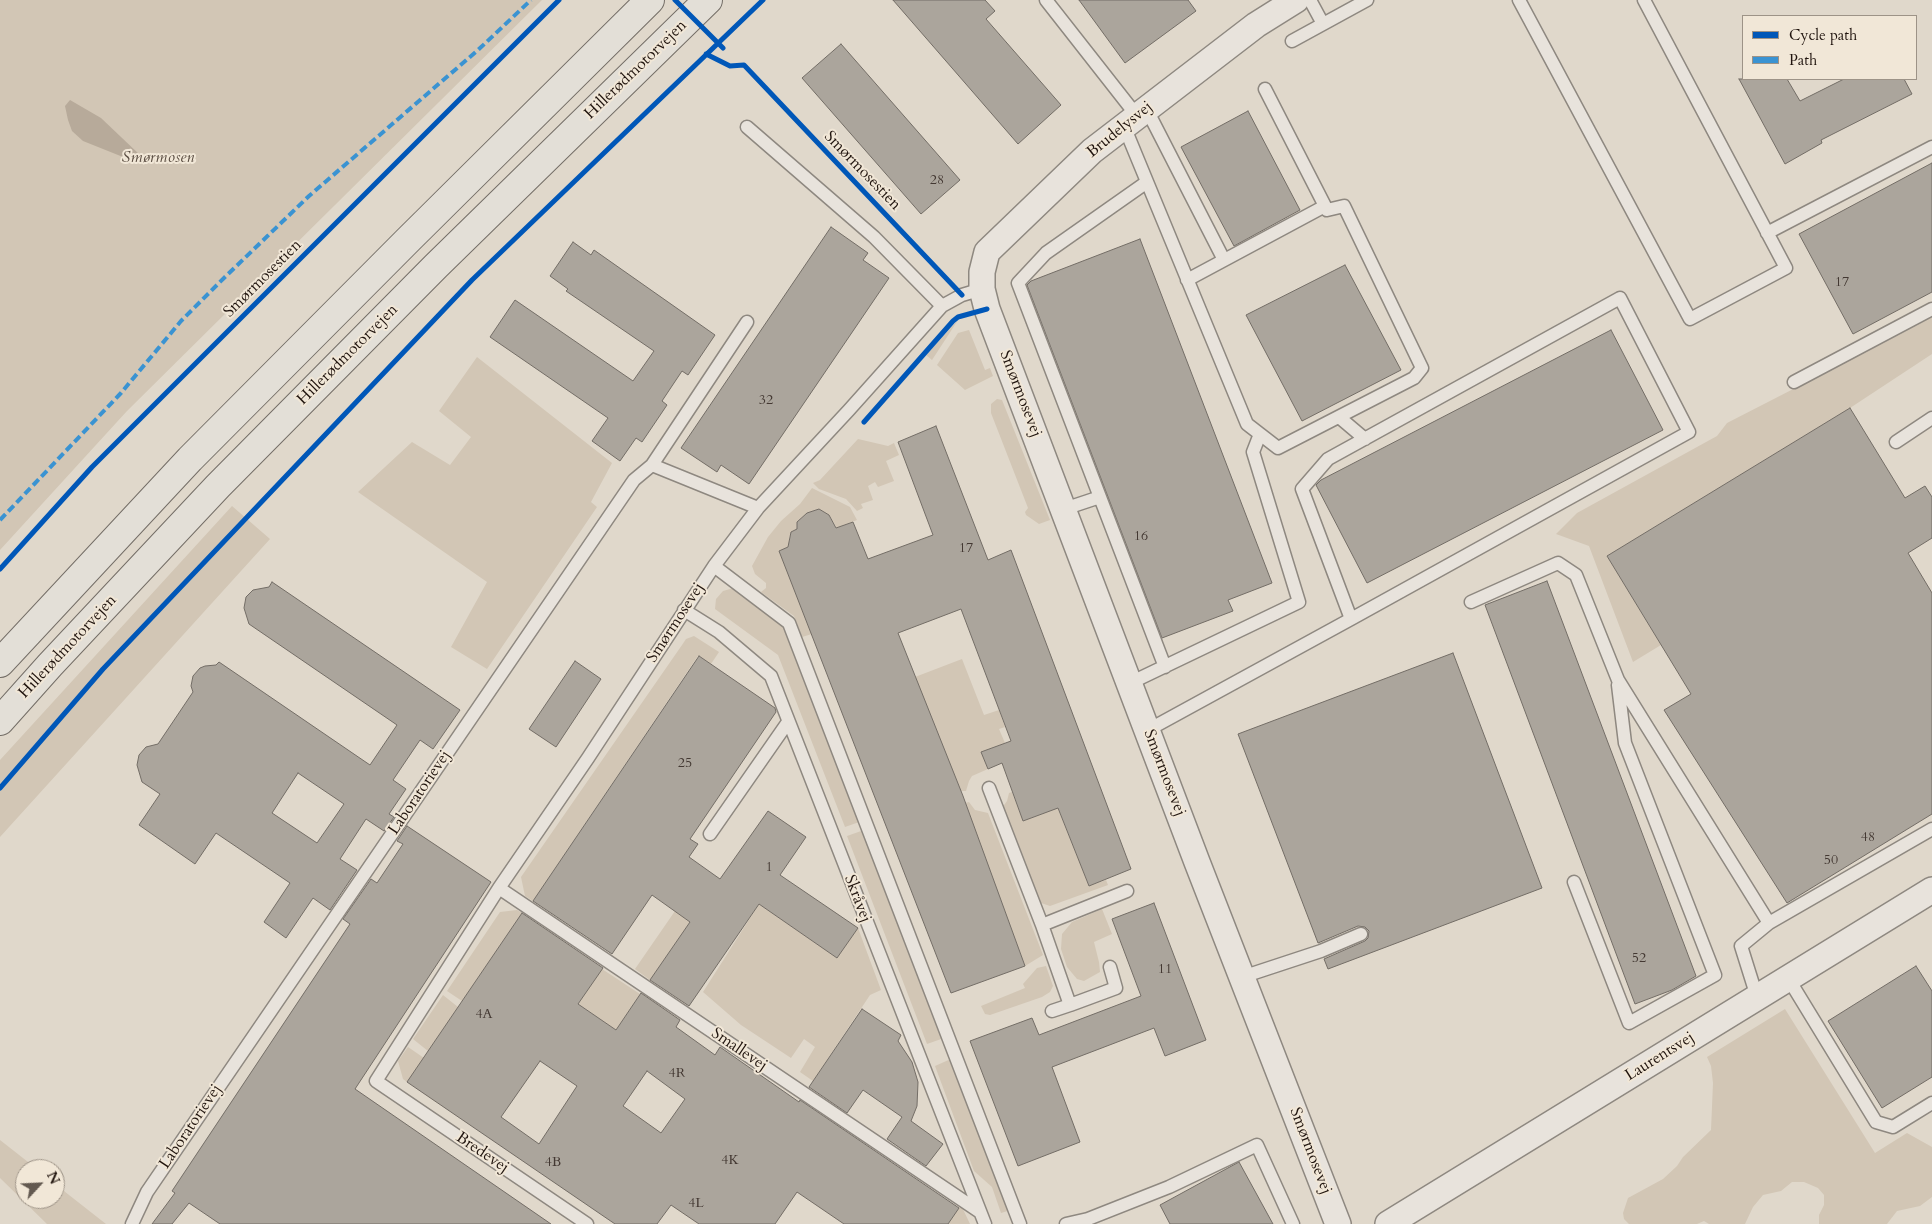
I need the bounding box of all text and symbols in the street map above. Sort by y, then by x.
legend [1742,15,1917,80]
street label: Hillerødmotorvejen [581,16,691,124]
text: Cycle path [1789,25,1857,45]
text: Path [1789,50,1817,70]
street label: Brudelysvej [1083,98,1157,162]
street label: Smørmosestien [820,127,904,215]
park label: Smørmosen [122,148,194,168]
house number: 28 [930,173,944,189]
street label: Smørmosestien [220,236,306,322]
house number: 17 [1835,275,1849,291]
street label: Hillerødmotorvejen [294,301,402,409]
street label: Smørmosevej [995,348,1045,440]
house number: 32 [759,393,773,409]
house number: 16 [1134,529,1148,545]
house number: 17 [959,541,973,557]
street label: Smørmosevej [643,580,709,666]
street label: Hillerødmotorvejen [15,591,121,703]
street label: Smørmosevej [1139,727,1189,819]
street label: Laboratorievej [385,747,455,839]
house number: 25 [678,756,692,772]
house number: 48 [1861,830,1875,846]
house number: 50 [1824,853,1838,869]
house number: 1 [765,860,773,876]
street label: Skråvej [839,873,875,925]
house number: 52 [1632,951,1646,967]
house number: 11 [1158,962,1172,978]
house number: 4A [475,1007,493,1023]
street label: Smallevej [707,1024,771,1076]
street label: Laurentsvej [1622,1028,1698,1086]
house number: 4R [669,1066,685,1082]
street label: Laboratorievej [156,1081,226,1173]
street label: Smørmosevej [1285,1105,1335,1197]
street label: Bredevej [452,1128,512,1178]
house number: 4K [721,1153,739,1169]
house number: 4B [545,1155,561,1171]
north arrow [15,1159,65,1209]
text: N [42,1168,64,1187]
house number: 4L [688,1196,704,1212]

